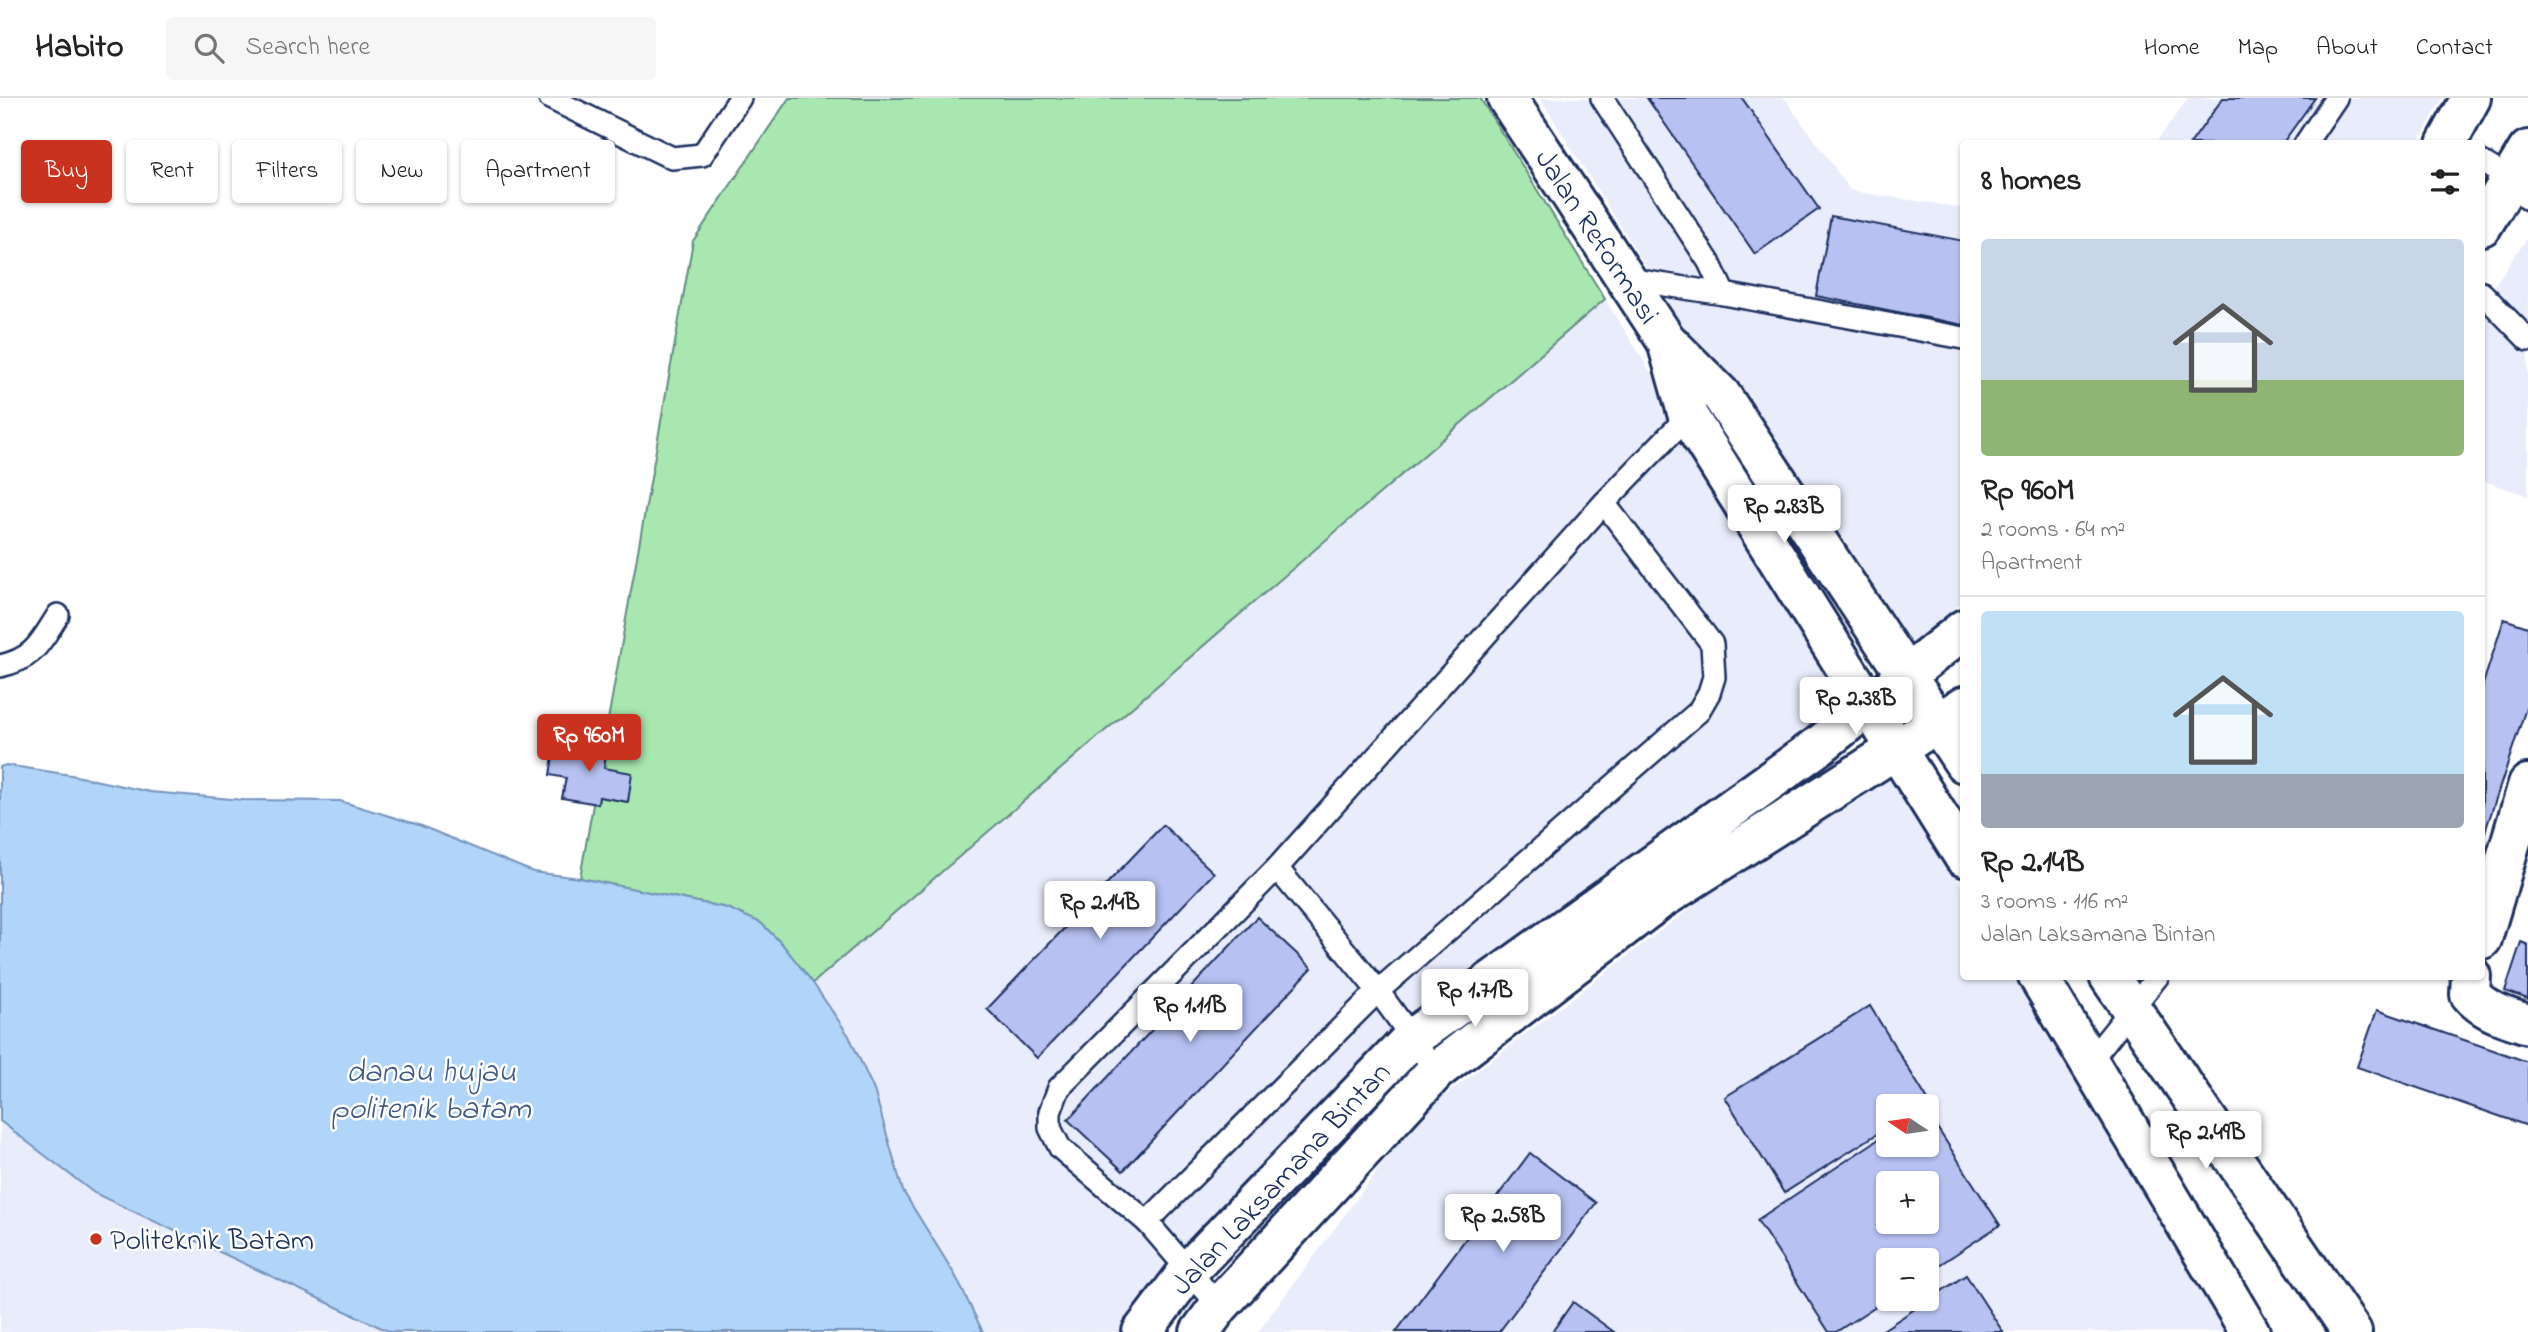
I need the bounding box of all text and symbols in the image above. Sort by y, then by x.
search box [166,17,656,80]
text: Habito [35,24,124,72]
icon: search [190,29,228,67]
text: Search here [246,29,370,67]
text: Home [2144,31,2200,66]
text: Map [2238,31,2278,66]
text: About [2316,31,2378,66]
text: Contact [2416,31,2493,66]
chip: Buy [21,140,112,203]
chip: Rent [126,140,218,203]
chip: Filters [232,140,342,203]
chip: New [356,140,447,203]
chip: Apartment [461,140,615,203]
street label: Jalan Reformasi [1522,141,1669,334]
text: 8 homes [1981,160,2082,204]
icon: filters [2426,163,2464,201]
icon: home [2160,285,2286,411]
text: Rp 960M [1981,470,2075,514]
pin: Rp 2.83B [1712,486,1856,545]
text: Rp 2.83B [1744,491,1824,524]
text: 2 rooms · 64 m² [1981,514,2125,547]
text: Apartment [1981,547,2082,580]
icon: home [2160,657,2286,783]
pin: Rp 2.38B [1784,678,1928,737]
text: Rp 2.38B [1816,683,1896,716]
pin: Rp 960M [524,714,654,774]
text: Rp 960M [553,720,625,753]
text: Rp 2.14B [1981,842,2085,886]
pin: Rp 2.14B [1028,882,1172,941]
text: 3 rooms · 116 m² [1981,886,2128,919]
text: Rp 2.14B [1060,887,1140,920]
text: Jalan Laksamana Bintan [1981,919,2215,952]
pin: Rp 1.71B [1403,970,1547,1029]
text: Rp 1.71B [1437,975,1513,1008]
pin: Rp 1.11B [1118,984,1262,1044]
text: Rp 1.11B [1153,990,1227,1023]
water label: danau hujau politenik batam [331,1050,532,1134]
street label: Jalan Laksamana Bintan [1162,1053,1403,1307]
north arrow [1876,1094,1939,1157]
map controls [1876,1094,1939,1311]
pin: Rp 2.49B [2134,1112,2278,1171]
text: Rp 2.49B [2167,1117,2245,1150]
button: + [1876,1171,1939,1234]
pin: Rp 2.58B [1431,1194,1575,1254]
text: Rp 2.58B [1461,1200,1545,1233]
place label: Politeknik Batam [110,1220,314,1264]
marker: Politeknik Batam [88,1231,104,1247]
button: − [1876,1248,1939,1311]

